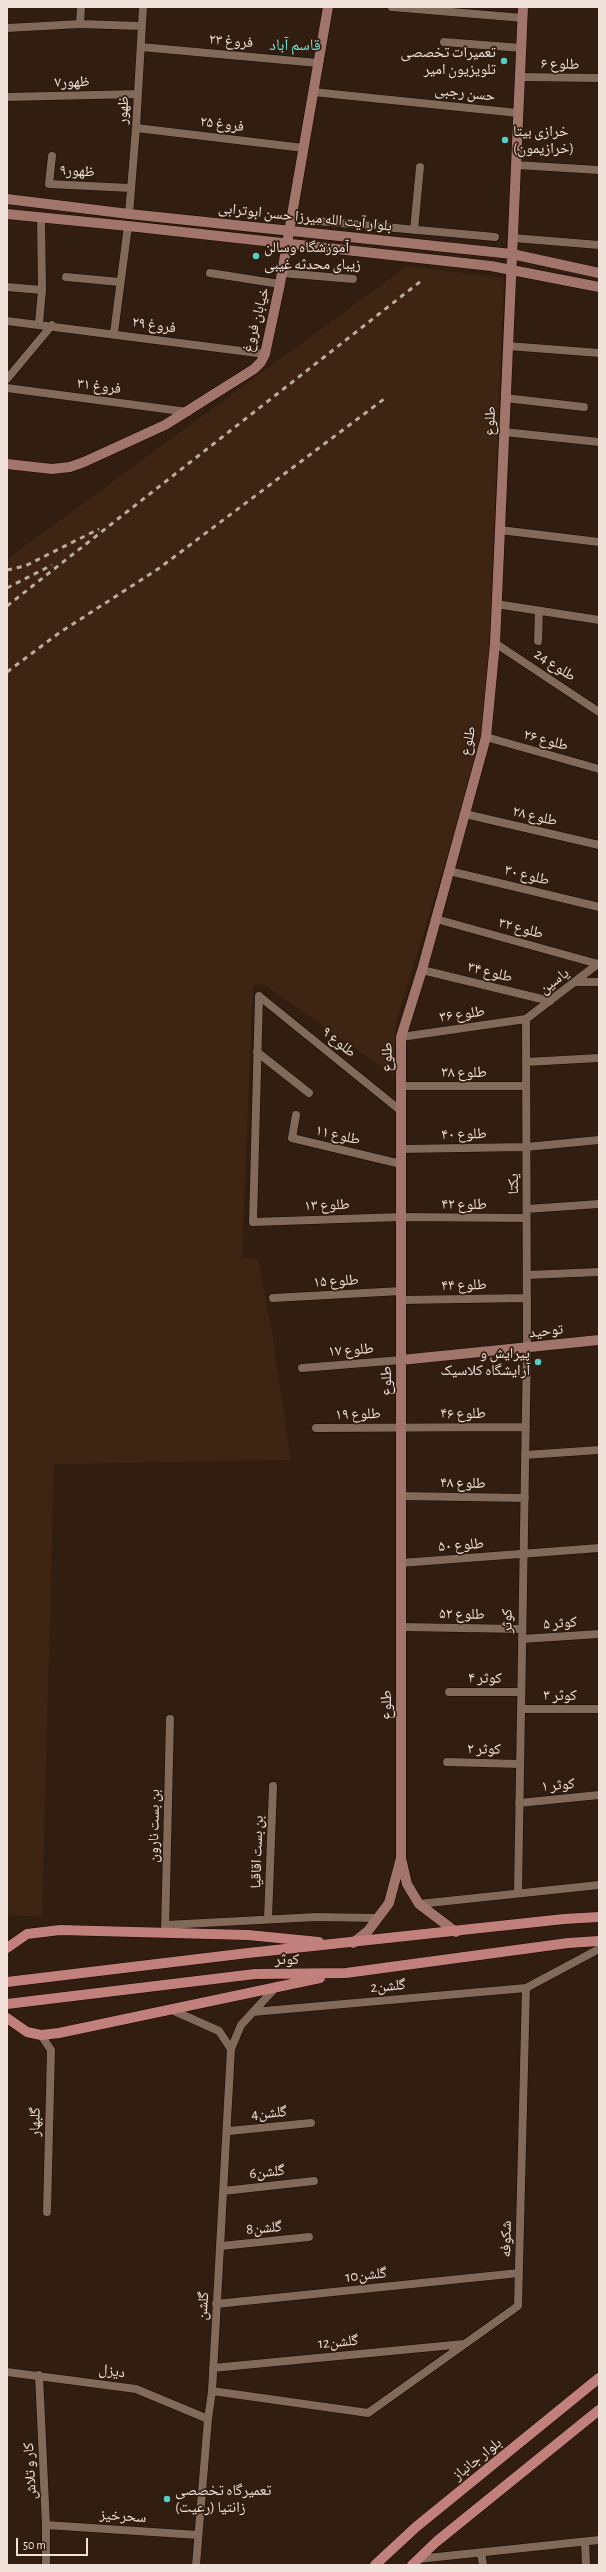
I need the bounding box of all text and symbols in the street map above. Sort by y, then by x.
street label: فروغ ۲۳ [208,30,254,52]
district label: قاسم آباد [269,35,321,55]
place label: تعمیرات تخصصی تلویزیون امیر [401,43,496,78]
street label: طلوع ۶ [540,55,580,73]
marker: تعمیرات تخصصی تلویزیون امیر [499,56,509,66]
street label: ظهور۷ [54,73,90,91]
street label: حسن رجبی [434,81,496,105]
street label: ظهور [113,95,133,125]
street label: فروغ ۲۵ [199,112,245,136]
place label: خرازی بیتا (خرازیمون) [513,122,574,157]
marker: خرازی بیتا (خرازیمون) [500,135,510,145]
street label: ظهور۹ [59,161,95,181]
street label: بلوار آیت الله میرزا حسن ابوترابی [217,199,393,235]
place label: آموزشگاه وسالن زیبای محدثه غیبی [264,238,361,273]
marker: آموزشگاه وسالن زیبای محدثه غیبی [251,251,261,261]
street label: خیابان فروغ [239,286,273,354]
street label: فروغ ۲۹ [131,313,177,337]
street label: فروغ ۳۱ [76,374,122,398]
street label: طلوع [480,406,500,436]
street label: طلوع 24 [531,645,579,685]
street label: طلوع [456,725,480,757]
street label: طلوع ۲۶ [522,725,570,755]
street label: طلوع ۲۸ [511,802,559,830]
street label: طلوع ۳۰ [503,861,551,889]
street label: طلوع ۳۲ [497,913,545,943]
street label: طلوع ۳۴ [466,958,514,986]
street label: یاسین [535,964,573,998]
street label: طلوع ۳۶ [438,1002,486,1026]
street label: طلوع ۹ [318,1023,360,1061]
street label: طلوع [378,1042,396,1072]
street label: طلوع ۳۸ [441,1063,487,1081]
street label: طلوع ۱۱ [314,1121,362,1149]
street label: طلوع ۴۰ [441,1125,487,1143]
street label: یکتا [504,1173,522,1195]
street label: طلوع ۱۳ [304,1195,350,1215]
street label: طلوع ۴۲ [441,1195,487,1213]
street label: طلوع ۱۵ [313,1271,359,1291]
street label: طلوع ۴۴ [441,1276,487,1294]
street label: توحید [528,1320,564,1342]
street label: طلوع ۱۷ [328,1339,374,1361]
place label: پیرایش و آرایشگاه کلاسیک [440,1344,530,1379]
marker: پیرایش و آرایشگاه کلاسیک [533,1357,543,1367]
street label: طلوع [377,1366,395,1396]
street label: طلوع ۴۶ [440,1404,486,1422]
street label: طلوع ۱۹ [335,1405,381,1423]
street label: طلوع ۴۸ [440,1474,486,1492]
street label: طلوع ۵۰ [438,1534,484,1556]
street label: طلوع ۵۲ [439,1605,485,1623]
street label: کوثر [498,1609,516,1633]
street label: کوثر ۵ [543,1613,577,1633]
street label: کوثر ۴ [468,1669,502,1687]
street label: کوثر ۳ [543,1686,577,1704]
street label: طلوع [377,1690,395,1720]
street label: کوثر ۲ [467,1740,501,1758]
street label: کوثر ۱ [540,1775,576,1795]
street label: بن بست نارون [144,1789,164,1863]
street label: بن بست اقاقیا [247,1815,267,1889]
street label: کوثر [275,1950,299,1968]
street label: گلشن2 [370,1975,406,1997]
street label: گلشن4 [250,2102,288,2124]
street label: گلبهار [26,2107,44,2137]
street label: گلشن6 [248,2161,286,2183]
street label: گلشن8 [245,2217,283,2239]
street label: شکوفه [497,2220,515,2258]
street label: گلشن10 [344,2264,388,2286]
street label: گلشن [193,2291,213,2321]
street label: گلشن12 [317,2331,359,2353]
street label: دیزل [98,2360,126,2382]
street label: بلوار جانباز [449,2434,505,2484]
street label: کار و تلاش [20,2442,40,2500]
place label: تعمیرگاه تخصصی زانتیا (رعیت) [175,2481,271,2516]
marker: تعمیرگاه تخصصی زانتیا (رعیت) [162,2494,172,2504]
street label: سحرخیز [99,2505,147,2527]
scale bar [18,2530,90,2556]
text: 50 m [23,2539,46,2551]

